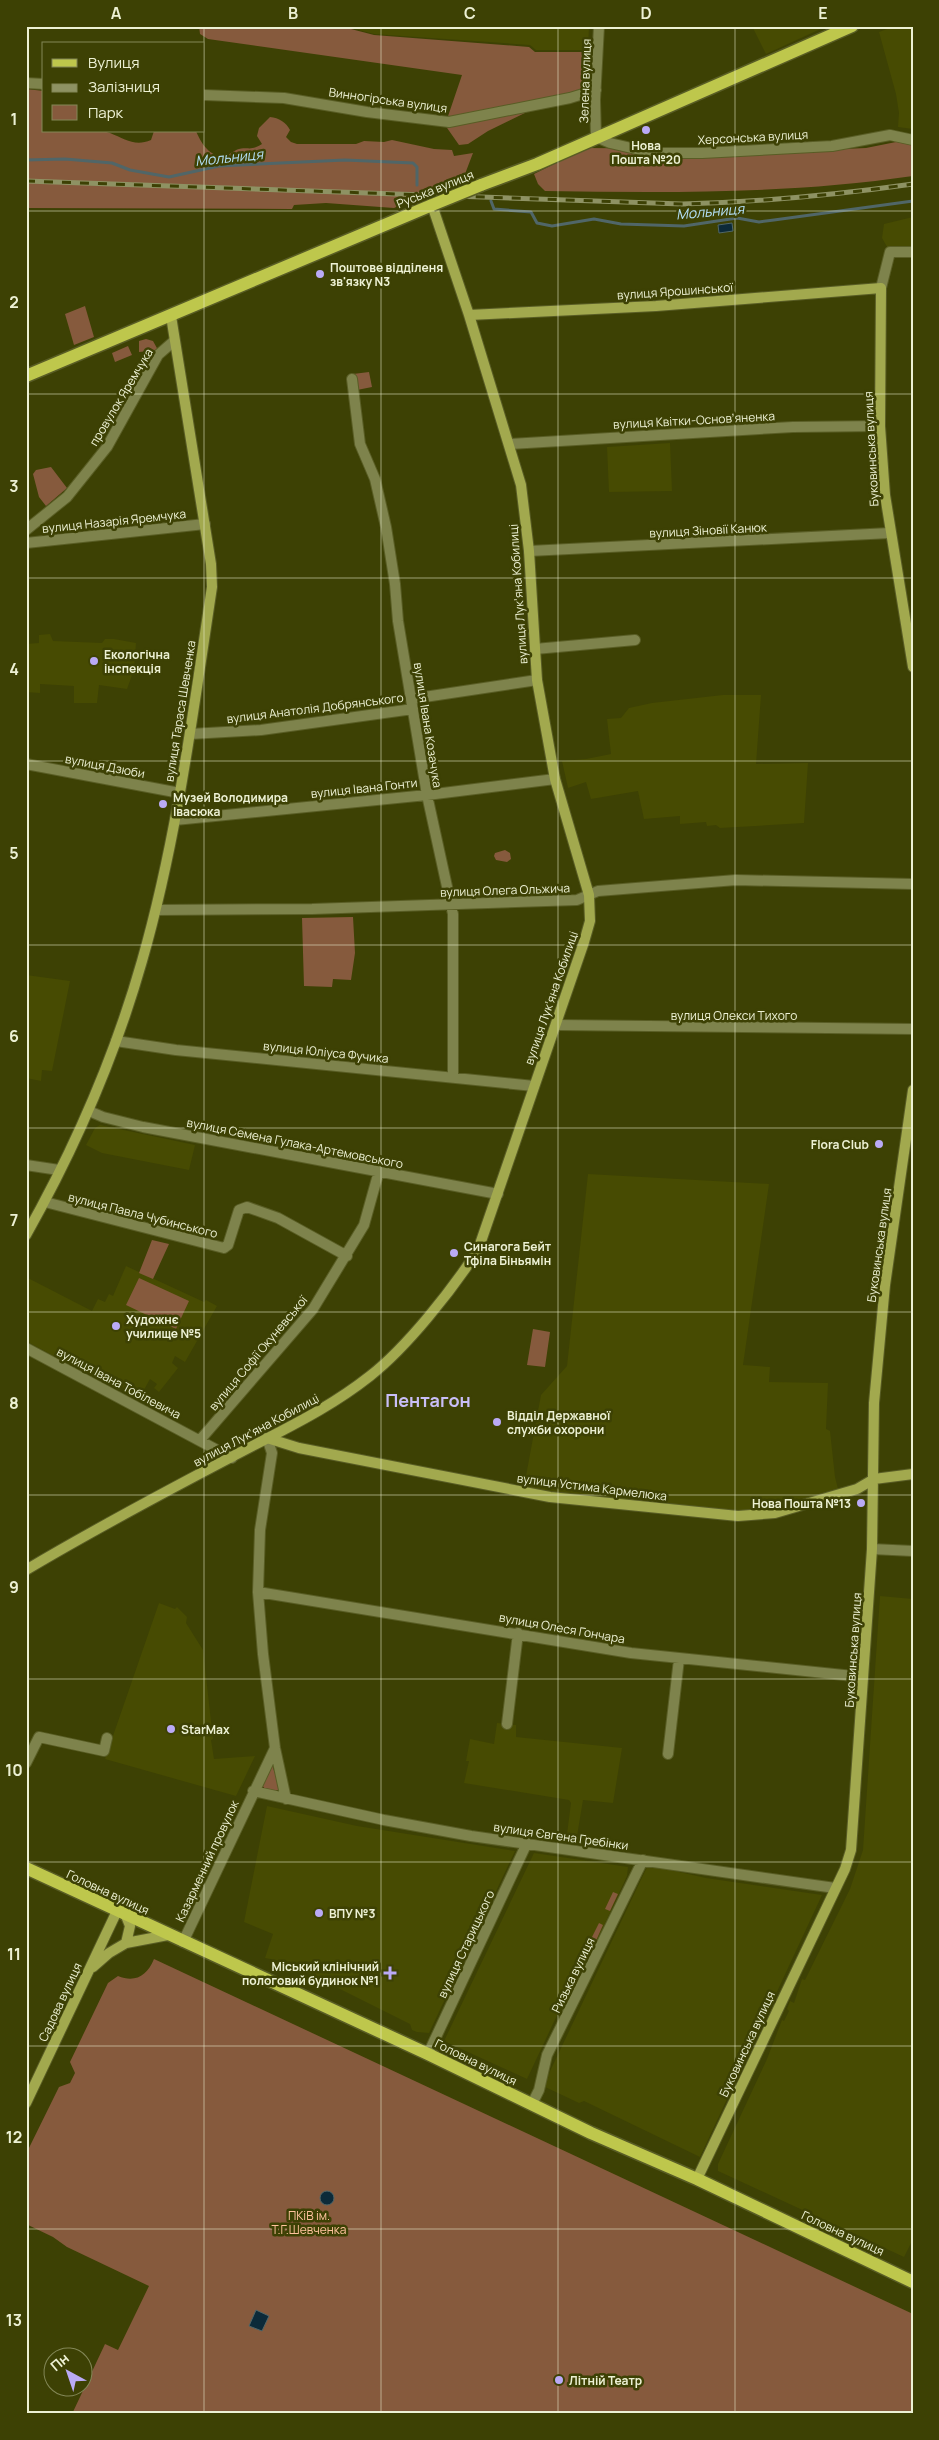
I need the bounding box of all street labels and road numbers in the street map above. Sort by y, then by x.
street label: Зелена вулиця [575,38,595,124]
street label: Винногірська вулиця [328,83,448,117]
street label: Херсонська вулиця [697,126,809,148]
street label: Руська вулиця [394,166,476,212]
street label: вулиця Ярошинської [616,278,735,304]
street label: провулок Яремчука [85,345,157,449]
street label: Буковинська вулиця [859,391,883,507]
street label: вулиця Квітки-Основʼяненка [613,407,775,433]
street label: вулиця Назарія Яремчука [41,505,187,537]
street label: вулиця Зіновії Канюк [649,518,768,542]
street label: вулиця Лукʼяна Кобилиці [505,523,531,665]
street label: вулиця Тараса Шевченка [160,639,200,783]
street label: вулиця Івана Козачука [410,661,446,789]
street label: вулиця Анатолія Добрянського [226,689,404,727]
street label: вулиця Дзюби [64,750,146,782]
street label: вулиця Івана Гонти [310,774,418,802]
street label: вулиця Олега Ольжича [440,879,570,901]
street label: вулиця Лукʼяна Кобилиці [520,929,582,1067]
street label: вулиця Олекси Тихого [671,1007,797,1024]
street label: вулиця Юліуса Фучика [262,1037,390,1067]
street label: вулиця Семена Гулака-Артемовського [185,1114,405,1172]
street label: Буковинська вулиця [863,1187,895,1303]
street label: вулиця Павла Чубинського [66,1188,220,1242]
street label: вулиця Софії Окуневської [205,1291,312,1414]
street label: вулиця Івана Тобілевича [54,1343,184,1423]
street label: вулиця Лукʼяна Кобилиці [190,1390,322,1470]
street label: вулиця Устима Кармелюка [516,1469,668,1505]
street label: Буковинська вулиця [841,1592,865,1708]
street label: вулиця Олеся Гончара [498,1609,626,1647]
street label: Казарменний провулок [171,1796,243,1925]
street label: вулиця Євгена Гребінки [492,1818,630,1854]
street label: Головна вулиця [64,1865,152,1919]
street label: вулиця Старицького [434,1887,498,2001]
street label: Ризька вулиця [547,1934,599,2016]
street label: Садова вулиця [34,1960,86,2044]
street label: Буковинська вулиця [715,1988,779,2100]
street label: Головна вулиця [432,2035,520,2089]
street label: Головна вулиця [799,2206,887,2260]

